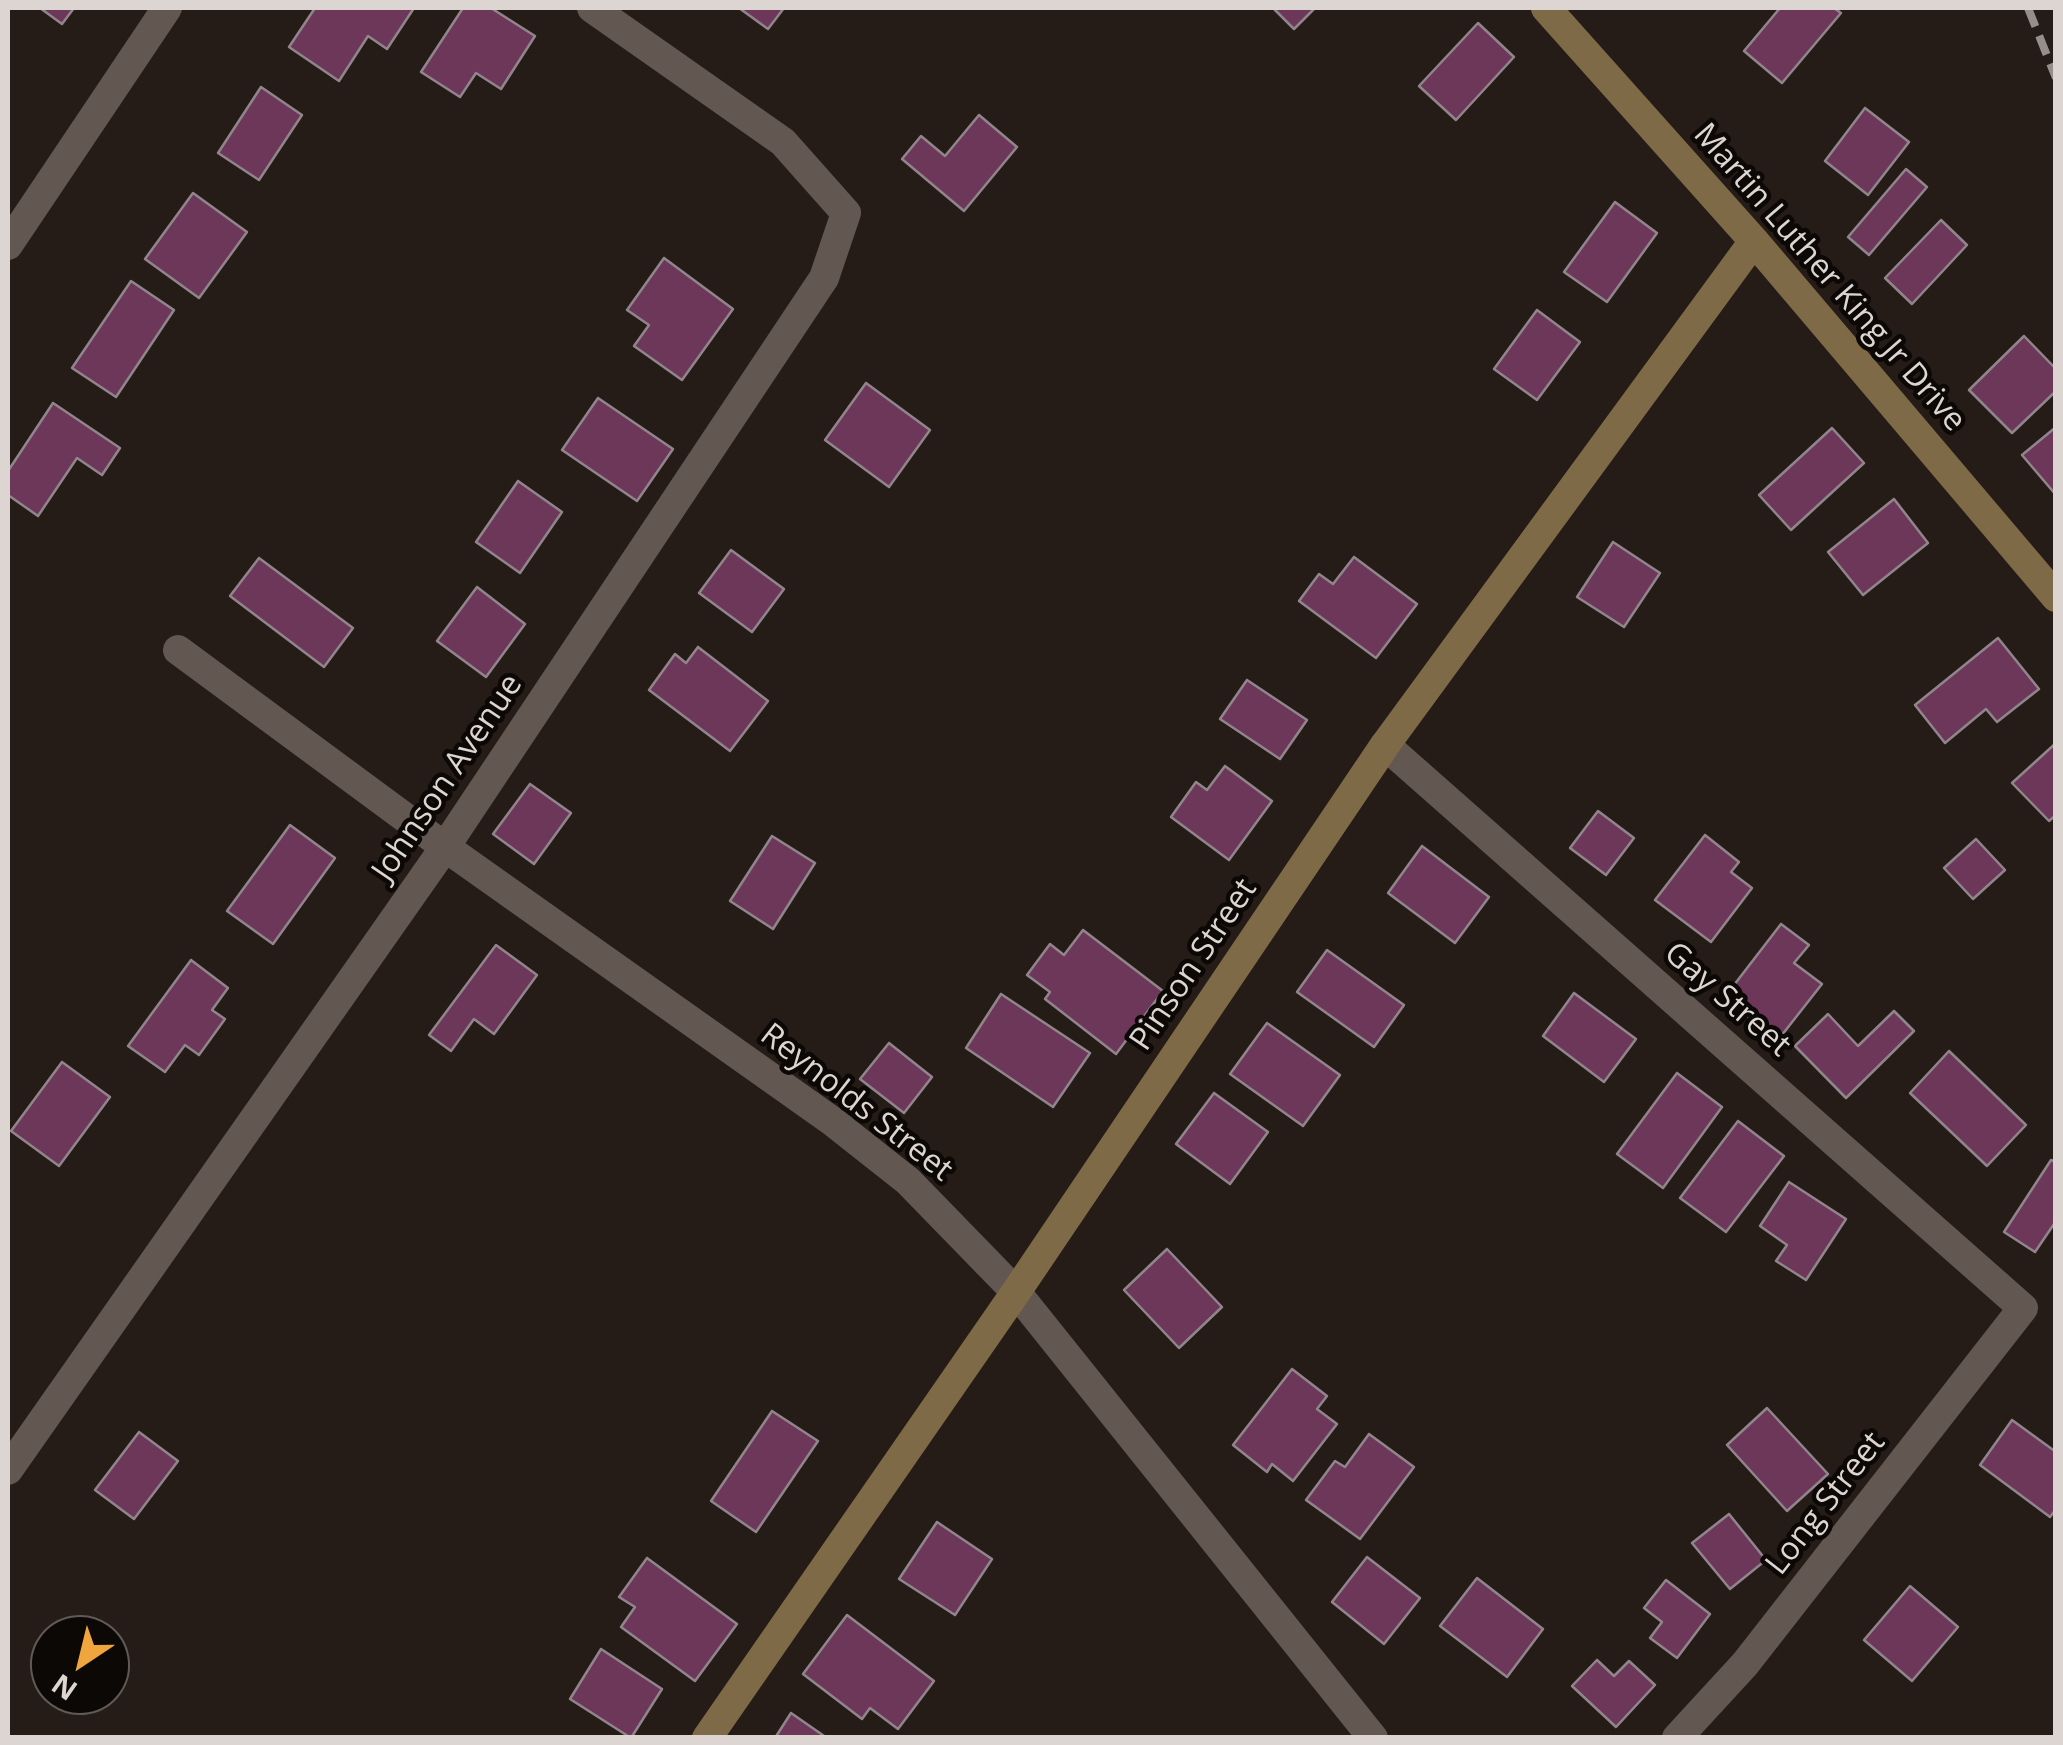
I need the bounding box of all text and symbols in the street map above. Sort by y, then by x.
street label: Martin Luther King Jr Drive [1685,116,1973,440]
street label: Johnson Avenue [365,667,531,889]
street label: Pinson Street [1123,872,1265,1058]
street label: Gay Street [1656,935,1798,1065]
street label: Reynolds Street [752,1016,960,1190]
street label: Long Street [1758,1425,1894,1583]
north arrow [30,1615,130,1715]
text: N [44,1666,84,1710]

